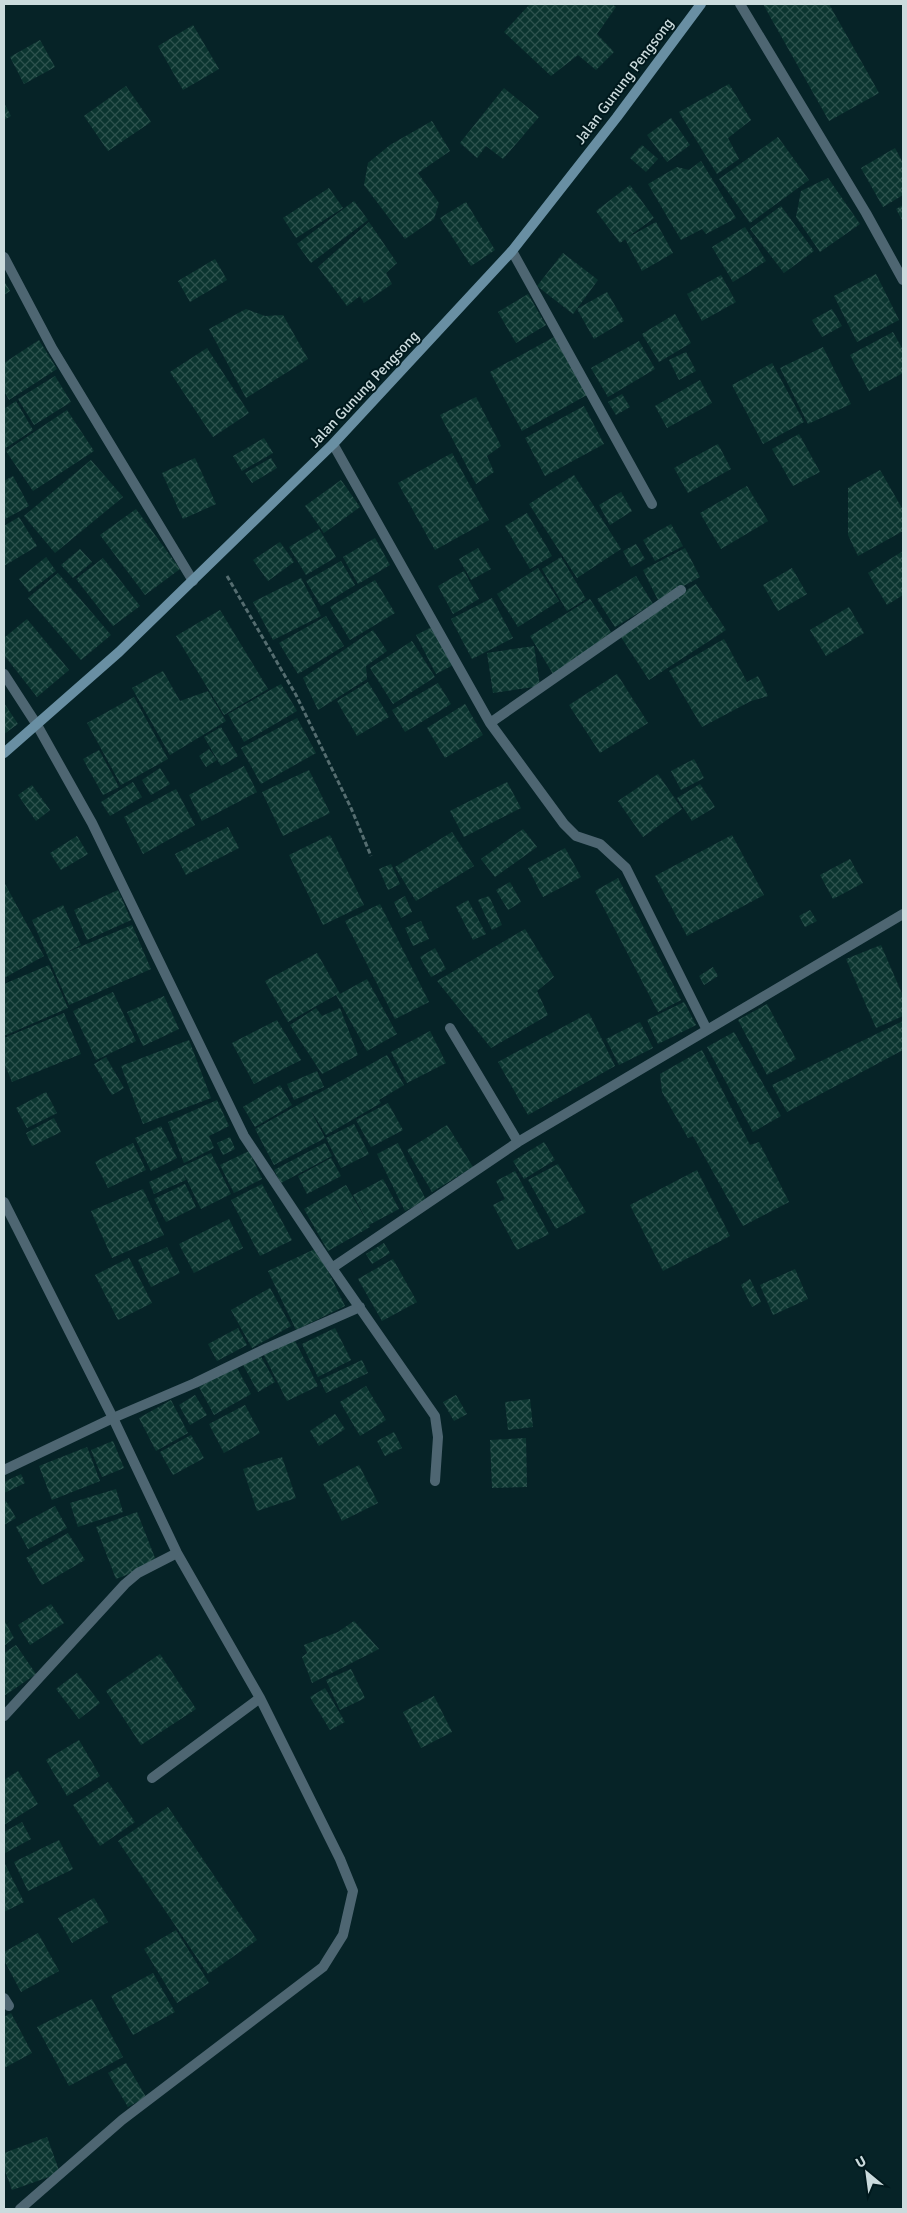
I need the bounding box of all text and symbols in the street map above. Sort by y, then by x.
street label: Jalan Gunung Pengsong [571,14,677,148]
street label: Jalan Gunung Pengsong [305,327,423,451]
north arrow [842,2148,892,2198]
text: U [853,2152,869,2172]

